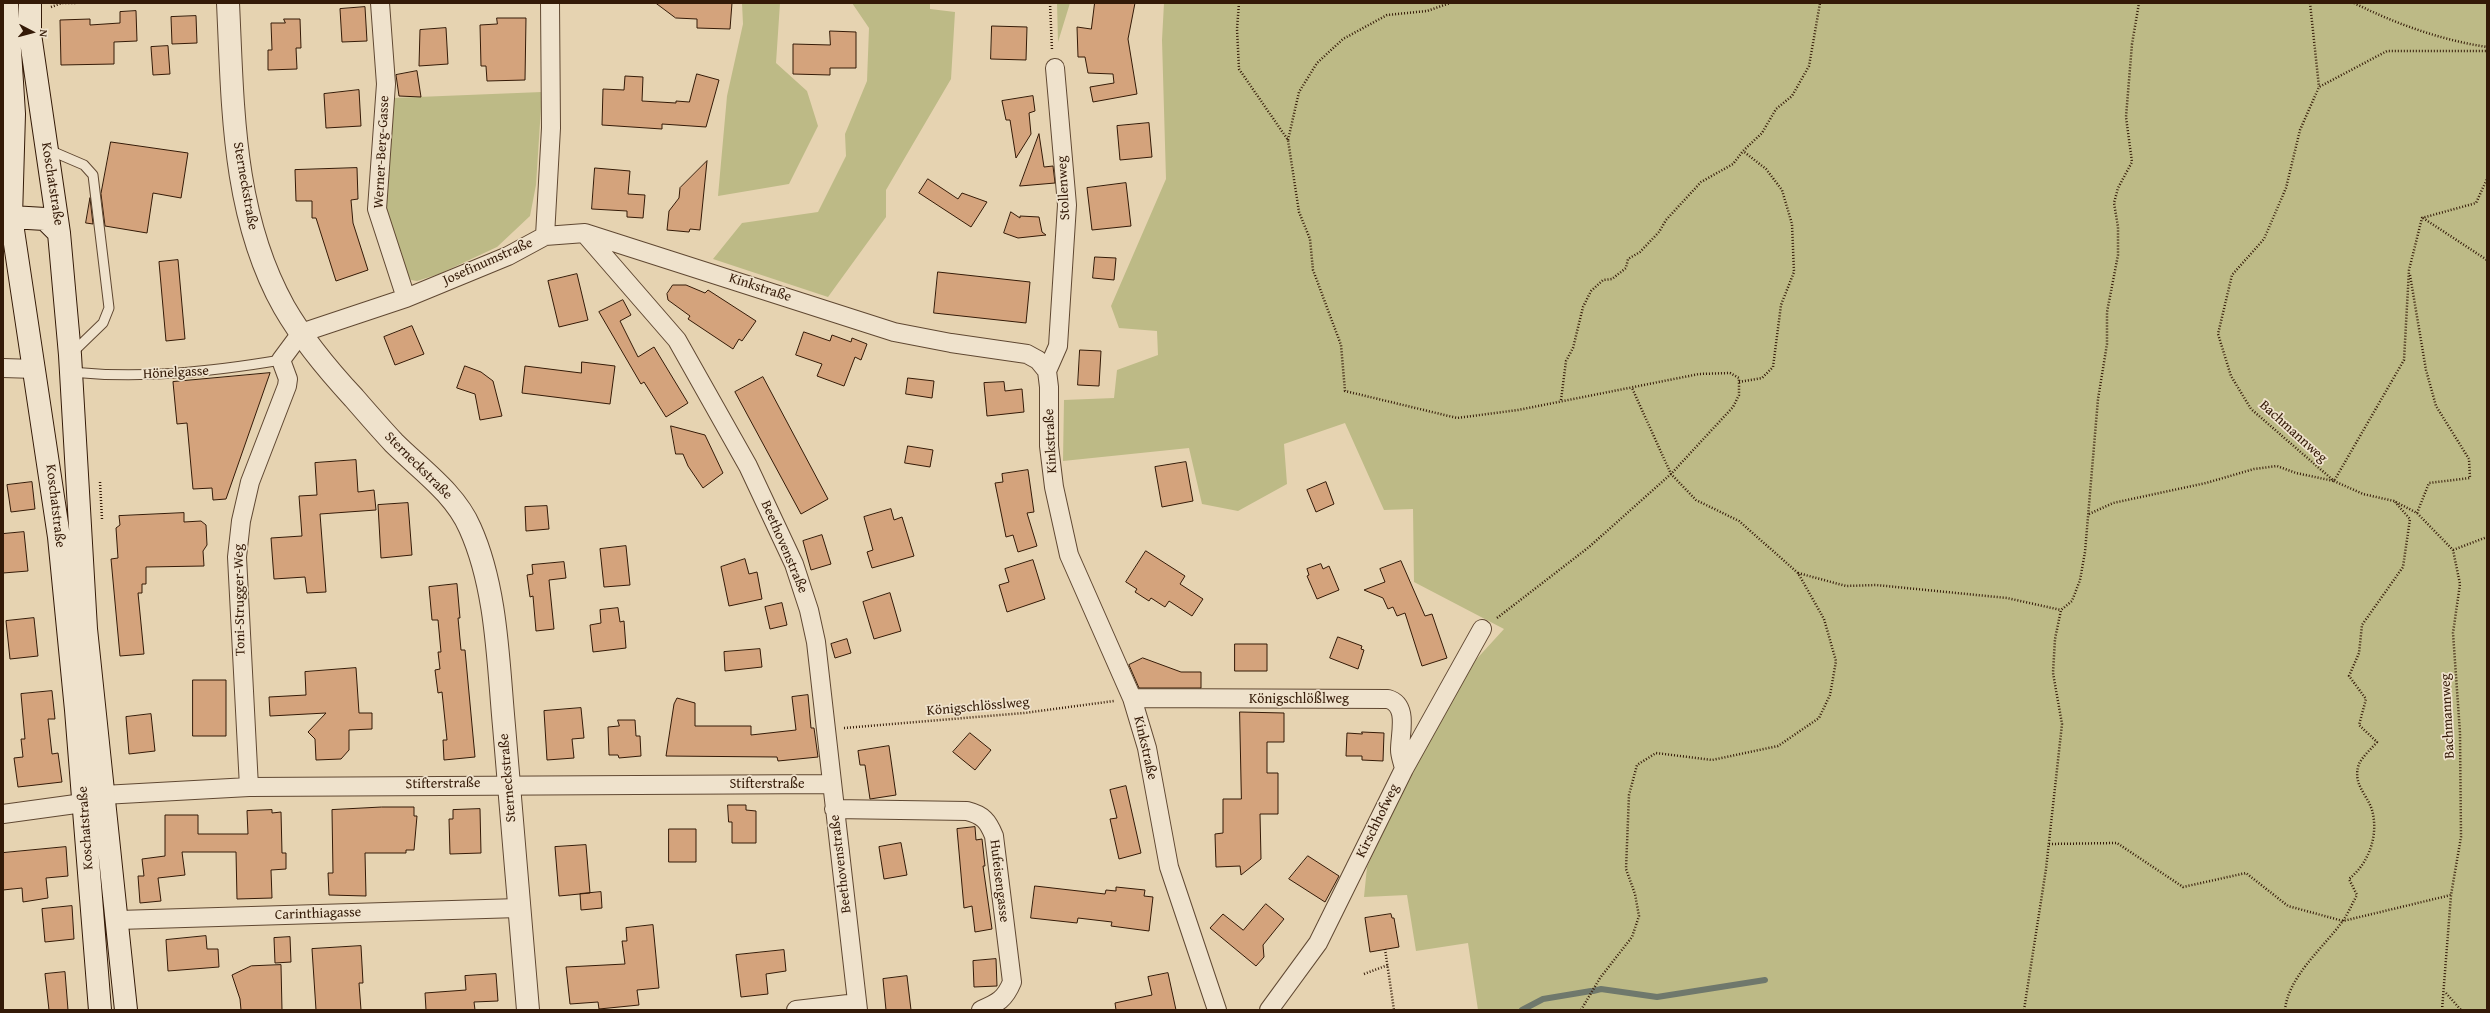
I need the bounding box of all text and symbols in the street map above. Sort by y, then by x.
north arrow [12,12,52,52]
text: N [36,29,52,38]
street label: Werner-Berg-Gasse [371,95,393,209]
street label: Koschatstraße [37,141,67,227]
street label: Sterneckstraße [229,141,261,231]
street label: Stollenweg [1054,155,1074,221]
street label: Josefinumstraße [441,235,535,289]
street label: Kinkstraße [727,270,793,306]
street label: Hönelgasse [143,363,209,383]
street label: Bachmannweg [2256,397,2330,467]
street label: Kinkstraße [1041,408,1061,474]
street label: Sterneckstraße [381,429,455,503]
street label: Koschatstraße [42,463,68,549]
street label: Beethovenstraße [757,498,811,596]
street label: Toni-Strugger-Weg [231,544,249,656]
street label: Bachmannweg [2437,673,2459,759]
street label: Königschlößlweg [1249,691,1349,707]
street label: Königschlösslweg [926,694,1030,720]
street label: Kinkstraße [1130,715,1160,781]
street label: Sterneckstraße [496,733,520,823]
street label: Stifterstraße [405,775,481,793]
street label: Stifterstraße [729,776,805,792]
street label: Kirschhofweg [1353,781,1403,861]
street label: Koschatstraße [75,786,97,870]
street label: Beethovenstraße [827,814,855,914]
street label: Hufeisengasse [986,839,1012,923]
street label: Carinthiagasse [275,904,361,924]

